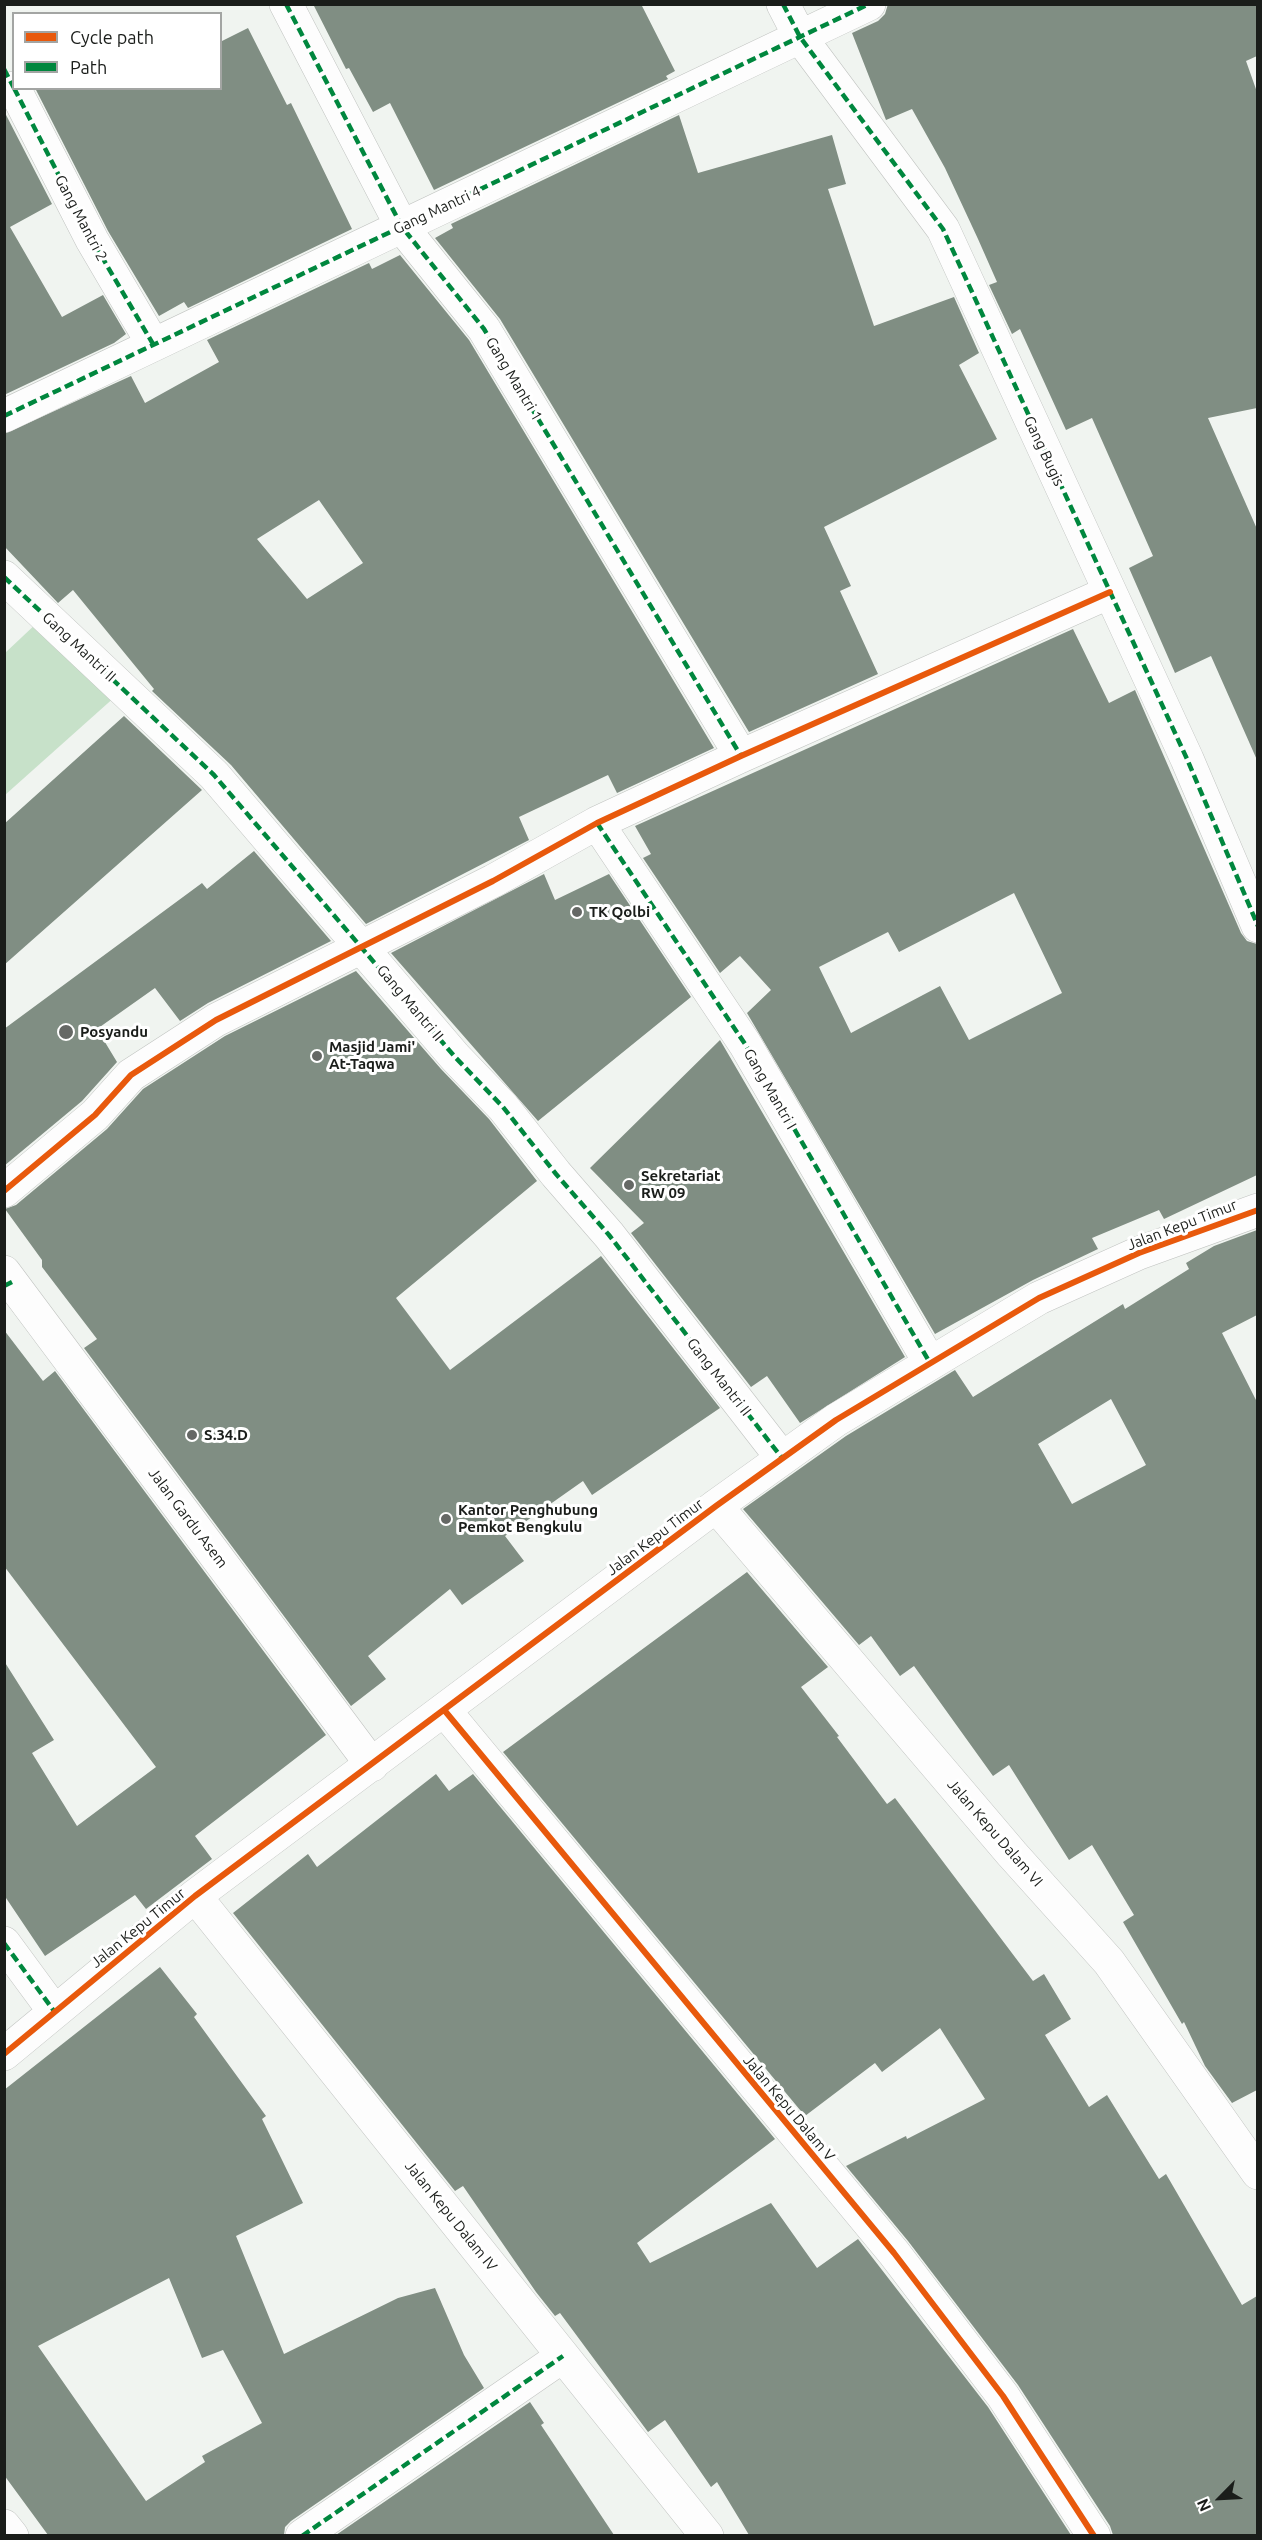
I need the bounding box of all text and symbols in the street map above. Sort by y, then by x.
legend [12,12,222,90]
text: Cycle path [70,27,154,47]
text: Path [70,57,107,77]
street label: Gang Mantri 2 [51,172,111,264]
street label: Gang Mantri 4 [390,182,484,238]
street label: Gang Mantri 1 [482,334,546,424]
street label: Gang Bugis [1020,413,1068,489]
street label: Gang Mantri II [39,608,119,686]
place label: TK Qolbi [589,903,650,921]
marker: TK Qolbi [570,905,584,919]
street label: Gang Mantri II [373,961,447,1045]
marker: Posyandu [57,1023,75,1041]
place label: Posyandu [80,1023,148,1041]
place label: Masjid Jami' At-Taqwa [329,1038,415,1073]
street label: Gang Mantri I [740,1045,800,1133]
marker: Masjid Jami' At-Taqwa [310,1049,324,1063]
place label: Sekretariat RW 09 [641,1167,721,1202]
marker: Sekretariat RW 09 [622,1178,636,1192]
street label: Jalan Kepu Timur [1125,1196,1239,1254]
street label: Gang Mantri II [683,1334,755,1420]
place label: S.34.D [204,1426,248,1444]
marker: S.34.D [185,1428,199,1442]
street label: Jalan Gardu Asem [145,1464,231,1572]
street label: Jalan Kepu Timur [603,1495,707,1579]
place label: Kantor Penghubung Pemkot Bengkulu [458,1501,598,1536]
marker: Kantor Penghubung Pemkot Bengkulu [439,1512,453,1526]
street label: Jalan Kepu Dalam VI [943,1776,1047,1890]
street label: Jalan Kepu Timur [87,1884,189,1972]
street label: Jalan Kepu Dalam V [739,2051,839,2165]
street label: Jalan Kepu Dalam IV [401,2157,501,2275]
north arrow [1190,2468,1250,2528]
text: N [1193,2496,1214,2514]

